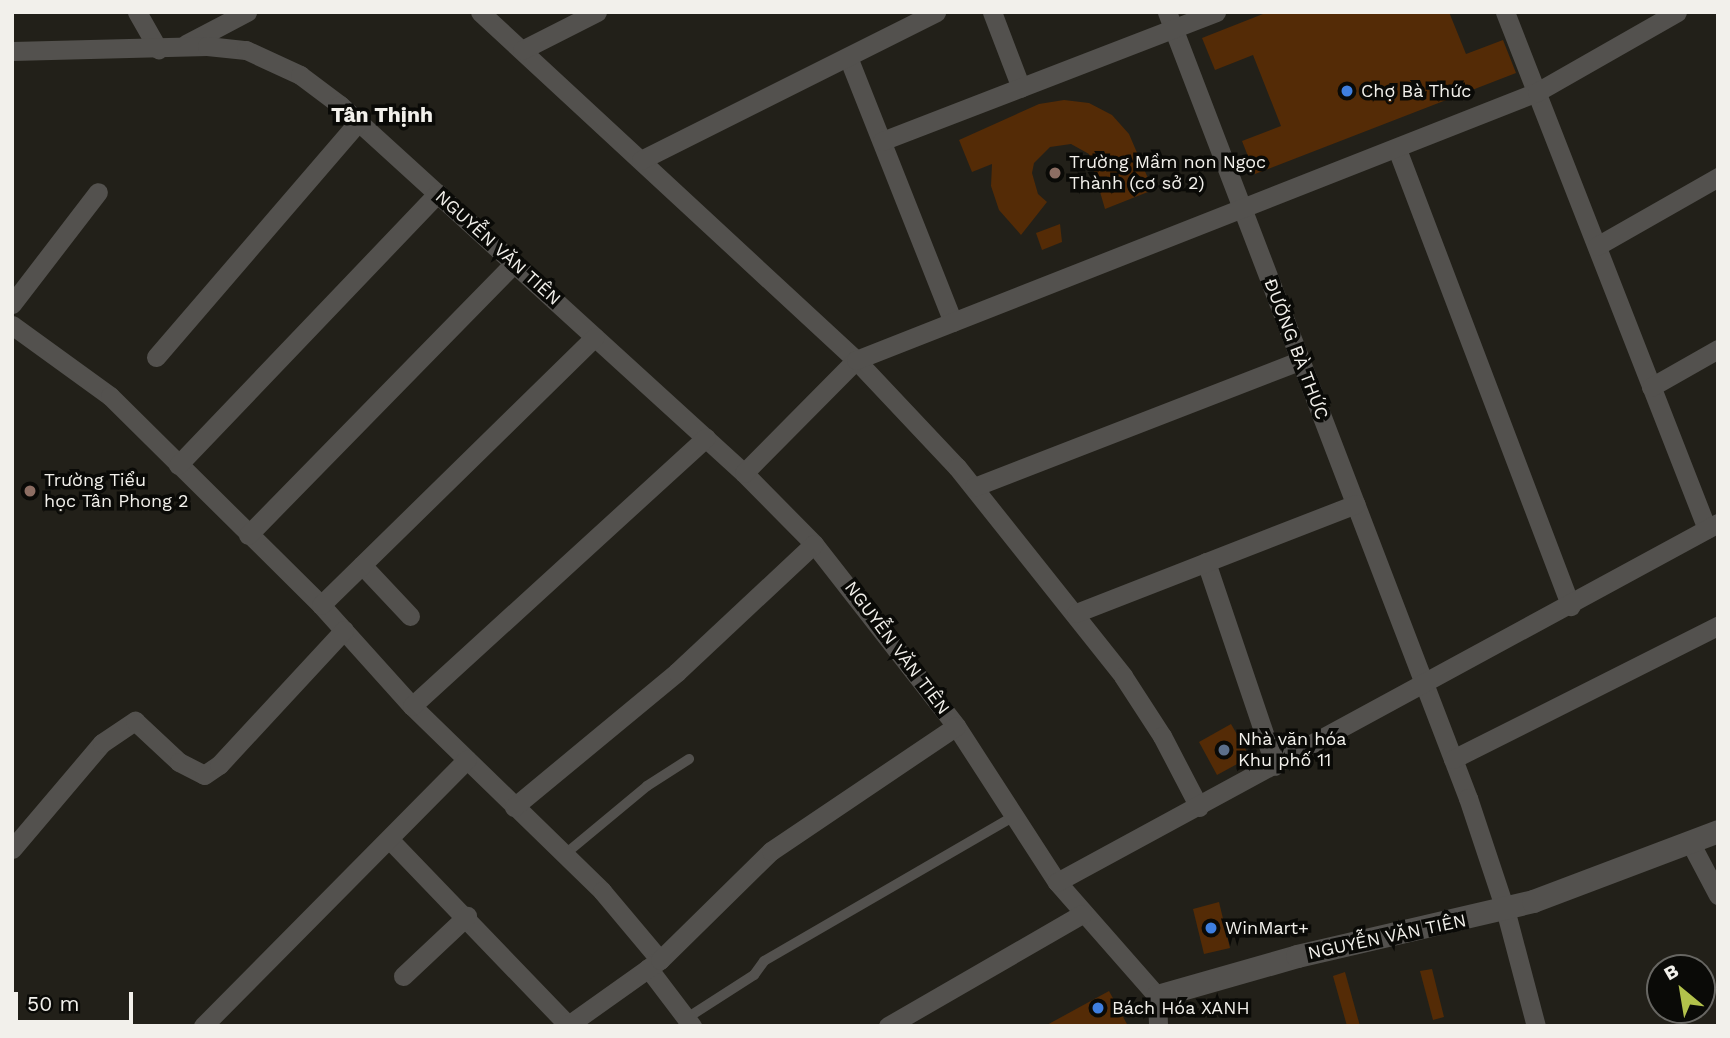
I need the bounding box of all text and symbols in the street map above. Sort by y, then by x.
place label: Chợ Bà Thức [1361,80,1472,102]
marker: Chợ Bà Thức [1339,83,1355,99]
district label: Tân Thịnh [331,102,433,128]
place label: Trường Mầm non Ngọc Thành (cơ sở 2) [1069,152,1266,194]
marker: Trường Mầm non Ngọc Thành (cơ sở 2) [1047,165,1063,181]
street label: NGUYỄN VĂN TIÊN [430,186,566,310]
street label: ĐƯỜNG BÀ THỨC [1259,275,1333,423]
place label: Trường Tiểu học Tân Phong 2 [44,470,189,512]
marker: Trường Tiểu học Tân Phong 2 [22,483,38,499]
street label: NGUYỄN VĂN TIÊN [839,577,955,719]
place label: Nhà văn hóa Khu phố 11 [1238,729,1347,772]
marker: Nhà văn hóa Khu phố 11 [1216,742,1232,758]
street label: NGUYỄN VĂN TIÊN [1305,910,1469,964]
place label: WinMart+ [1225,917,1309,939]
marker: WinMart+ [1203,920,1219,936]
north arrow [1646,954,1716,1024]
text: B [1660,959,1683,985]
scale bar [18,978,136,1022]
text: 50 m [27,991,79,1016]
place label: Bách Hóa XANH [1112,997,1250,1019]
marker: Bách Hóa XANH [1090,1000,1106,1016]

